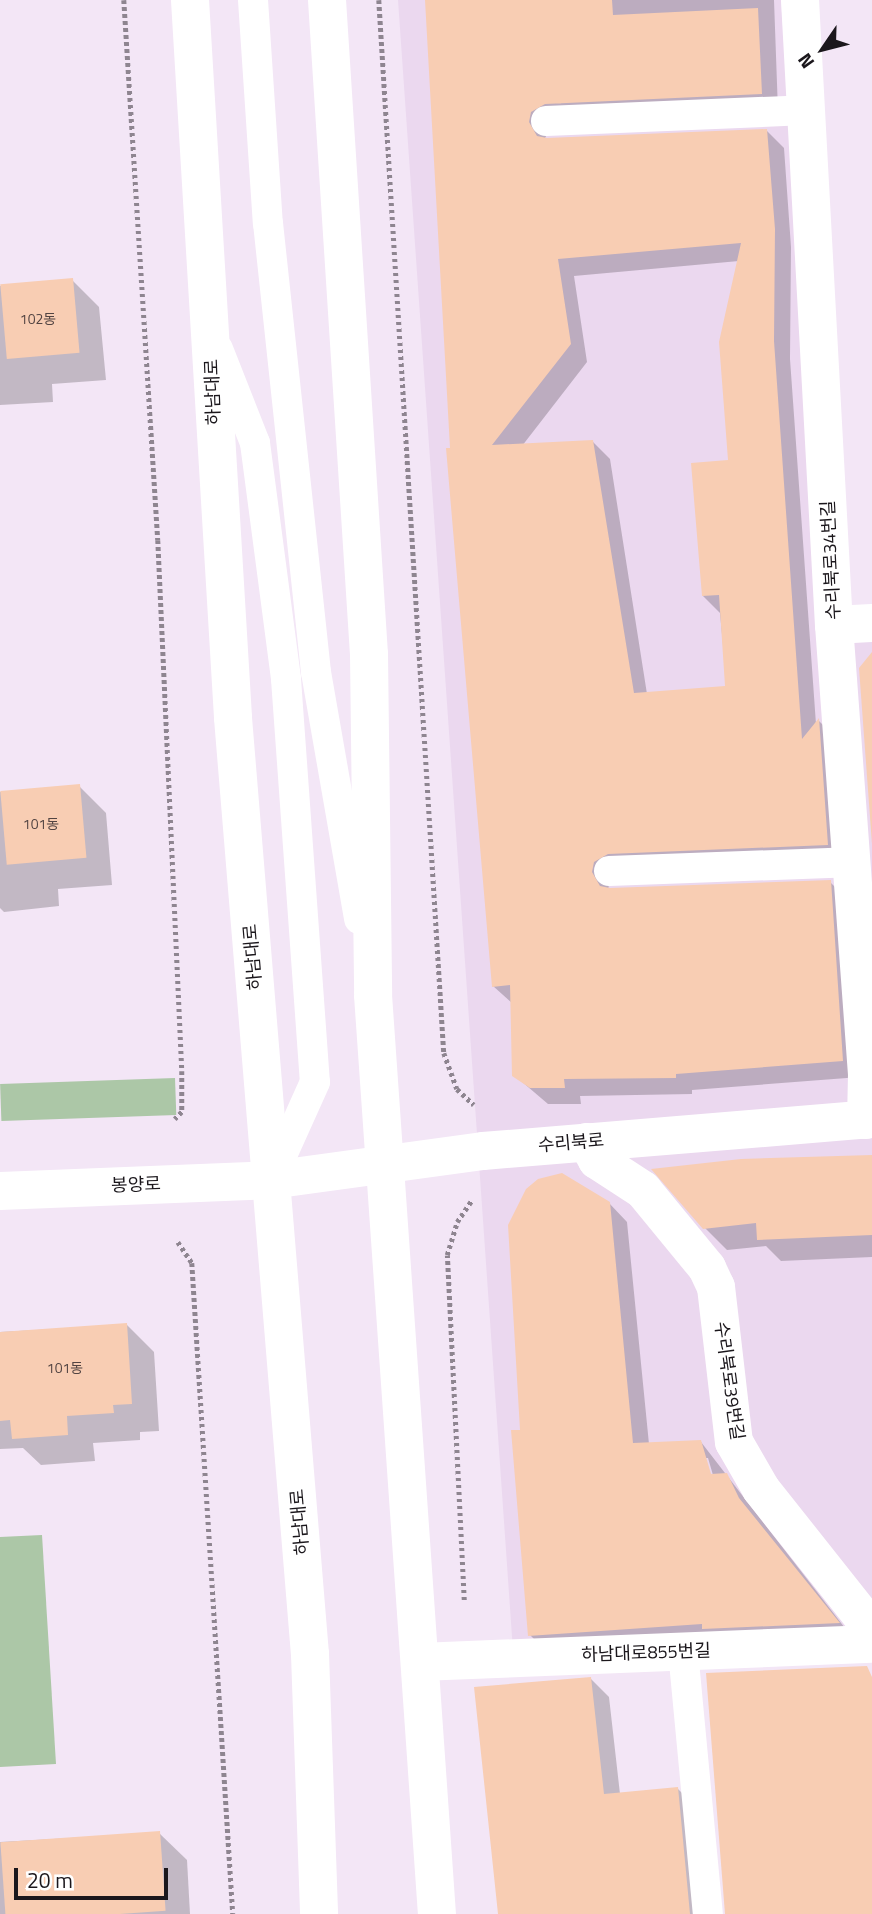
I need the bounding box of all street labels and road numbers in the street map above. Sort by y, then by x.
street label: 하남대로 [201,359,225,425]
street label: 수리북로34번길 [817,500,845,620]
street label: 하남대로 [239,923,267,991]
street label: 수리북로 [537,1129,605,1157]
street label: 봉양로 [111,1173,161,1197]
street label: 수리북로39번길 [710,1320,748,1442]
street label: 하남대로 [286,1488,314,1556]
street label: 하남대로855번길 [581,1640,711,1666]

